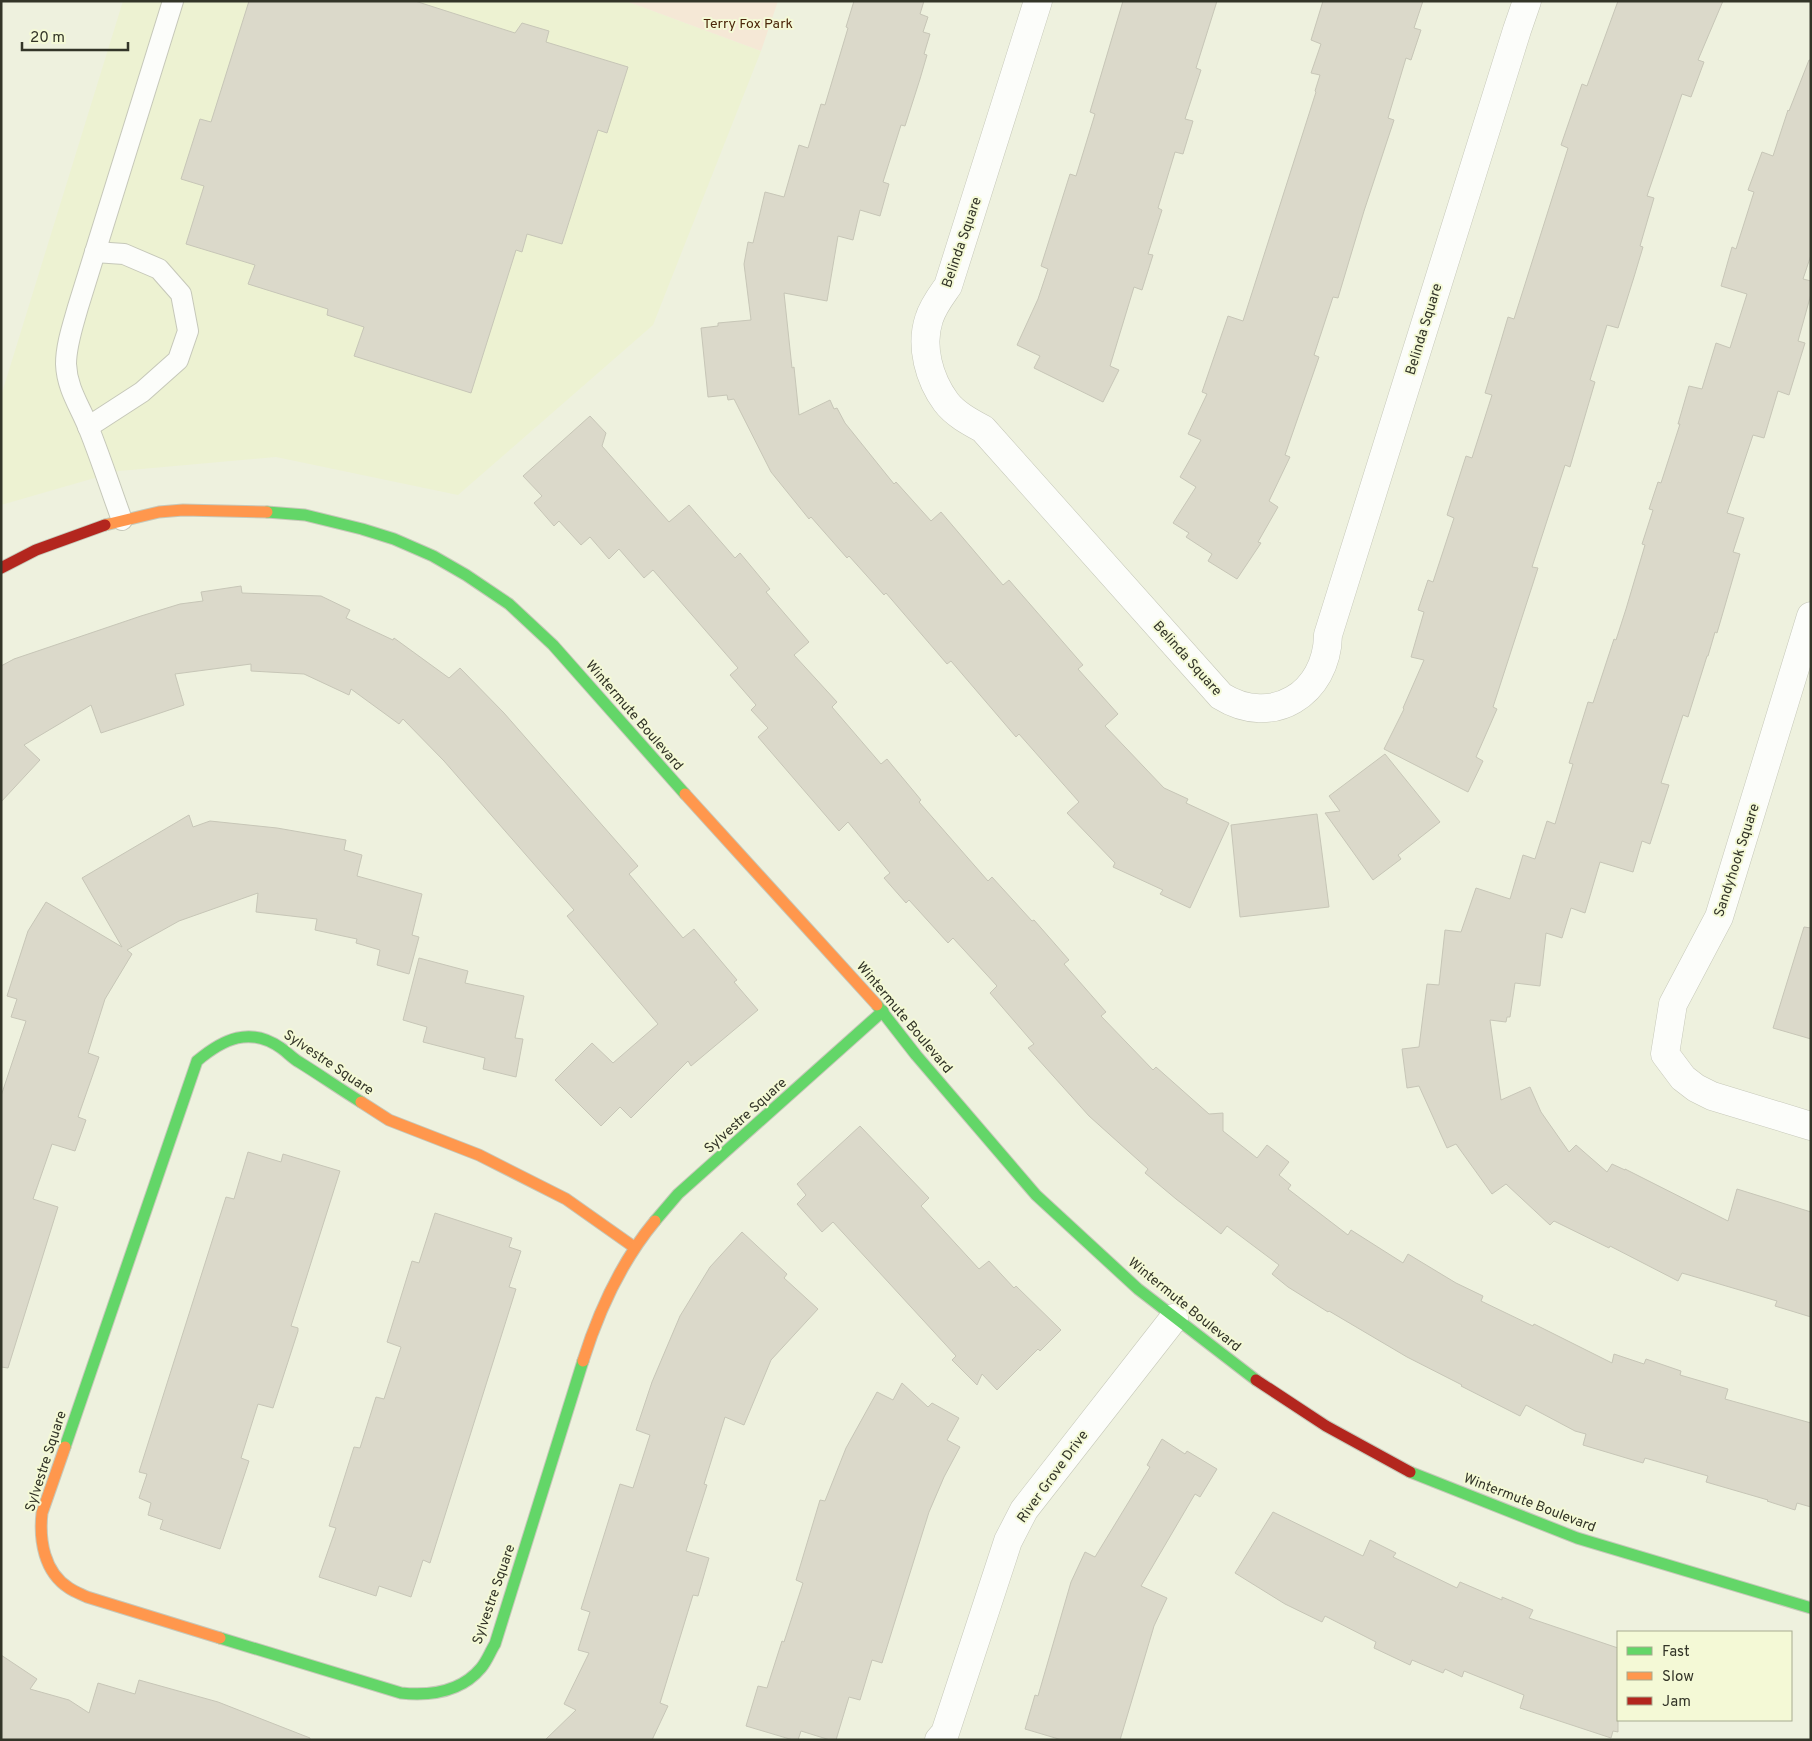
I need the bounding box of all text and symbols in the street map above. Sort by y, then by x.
park label: Terry Fox Park [703,16,793,33]
scale bar [22,20,129,52]
text: 20 m [30,29,65,48]
street label: Belinda Square [939,195,986,290]
street label: Belinda Square [1402,282,1446,377]
street label: Belinda Square [1149,618,1225,700]
street label: Wintermute Boulevard [581,657,686,774]
street label: Sandyhook Square [1711,802,1764,919]
street label: Wintermute Boulevard [852,959,955,1077]
street label: Sylvestre Square [280,1027,376,1100]
street label: Sylvestre Square [701,1075,791,1158]
street label: Wintermute Boulevard [1124,1254,1244,1356]
street label: Sylvestre Square [22,1409,71,1514]
street label: River Grove Drive [1014,1427,1092,1526]
street label: Wintermute Boulevard [1461,1470,1598,1536]
street label: Sylvestre Square [469,1542,520,1647]
legend [1617,1631,1792,1721]
text: Fast [1662,1643,1690,1662]
text: Slow [1662,1668,1694,1687]
text: Jam [1662,1693,1691,1712]

